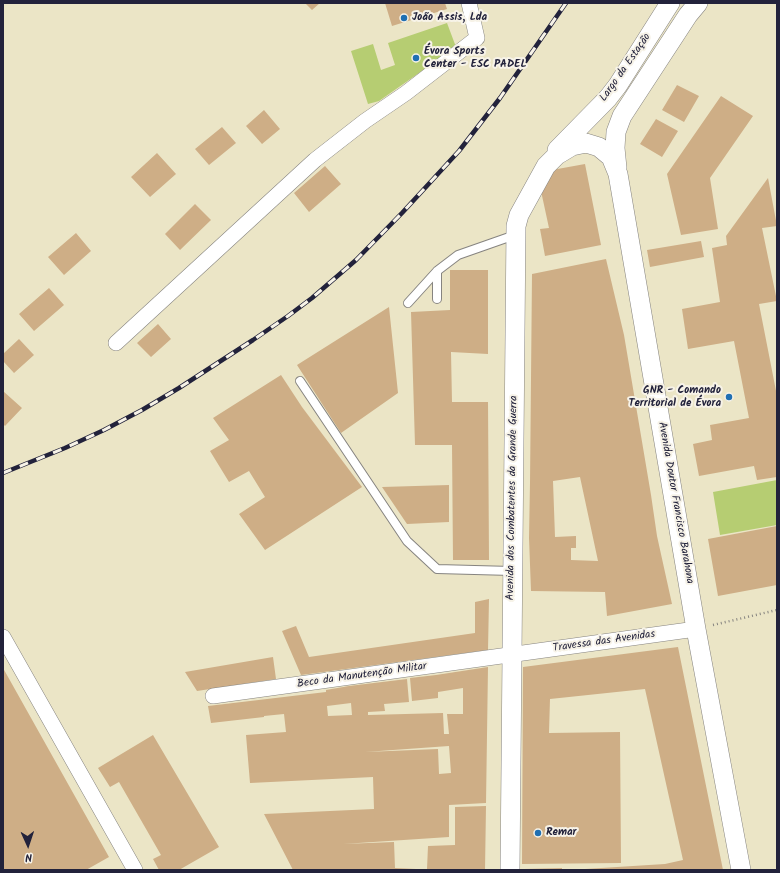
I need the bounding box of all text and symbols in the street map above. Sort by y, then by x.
place label: João Assis, Lda [412,11,487,25]
marker: João Assis, Lda [399,13,409,23]
street label: Largo da Estação [598,31,654,105]
place label: Évora Sports Center - ESC PADEL [424,45,526,71]
marker: Évora Sports Center - ESC PADEL [411,53,421,63]
place label: GNR - Comando Territorial de Évora [628,384,721,410]
marker: GNR - Comando Territorial de Évora [724,392,734,402]
street label: Avenida dos Combatentes da Grande Guerra [505,396,521,600]
street label: Avenida Doutor Francisco Barahona [654,421,696,585]
street label: Travessa das Avenidas [552,628,656,656]
street label: Beco da Manutenção Militar [296,660,428,692]
north arrow [8,825,48,865]
place label: Remar [546,826,577,840]
marker: Remar [533,828,543,838]
text: N [25,848,33,866]

